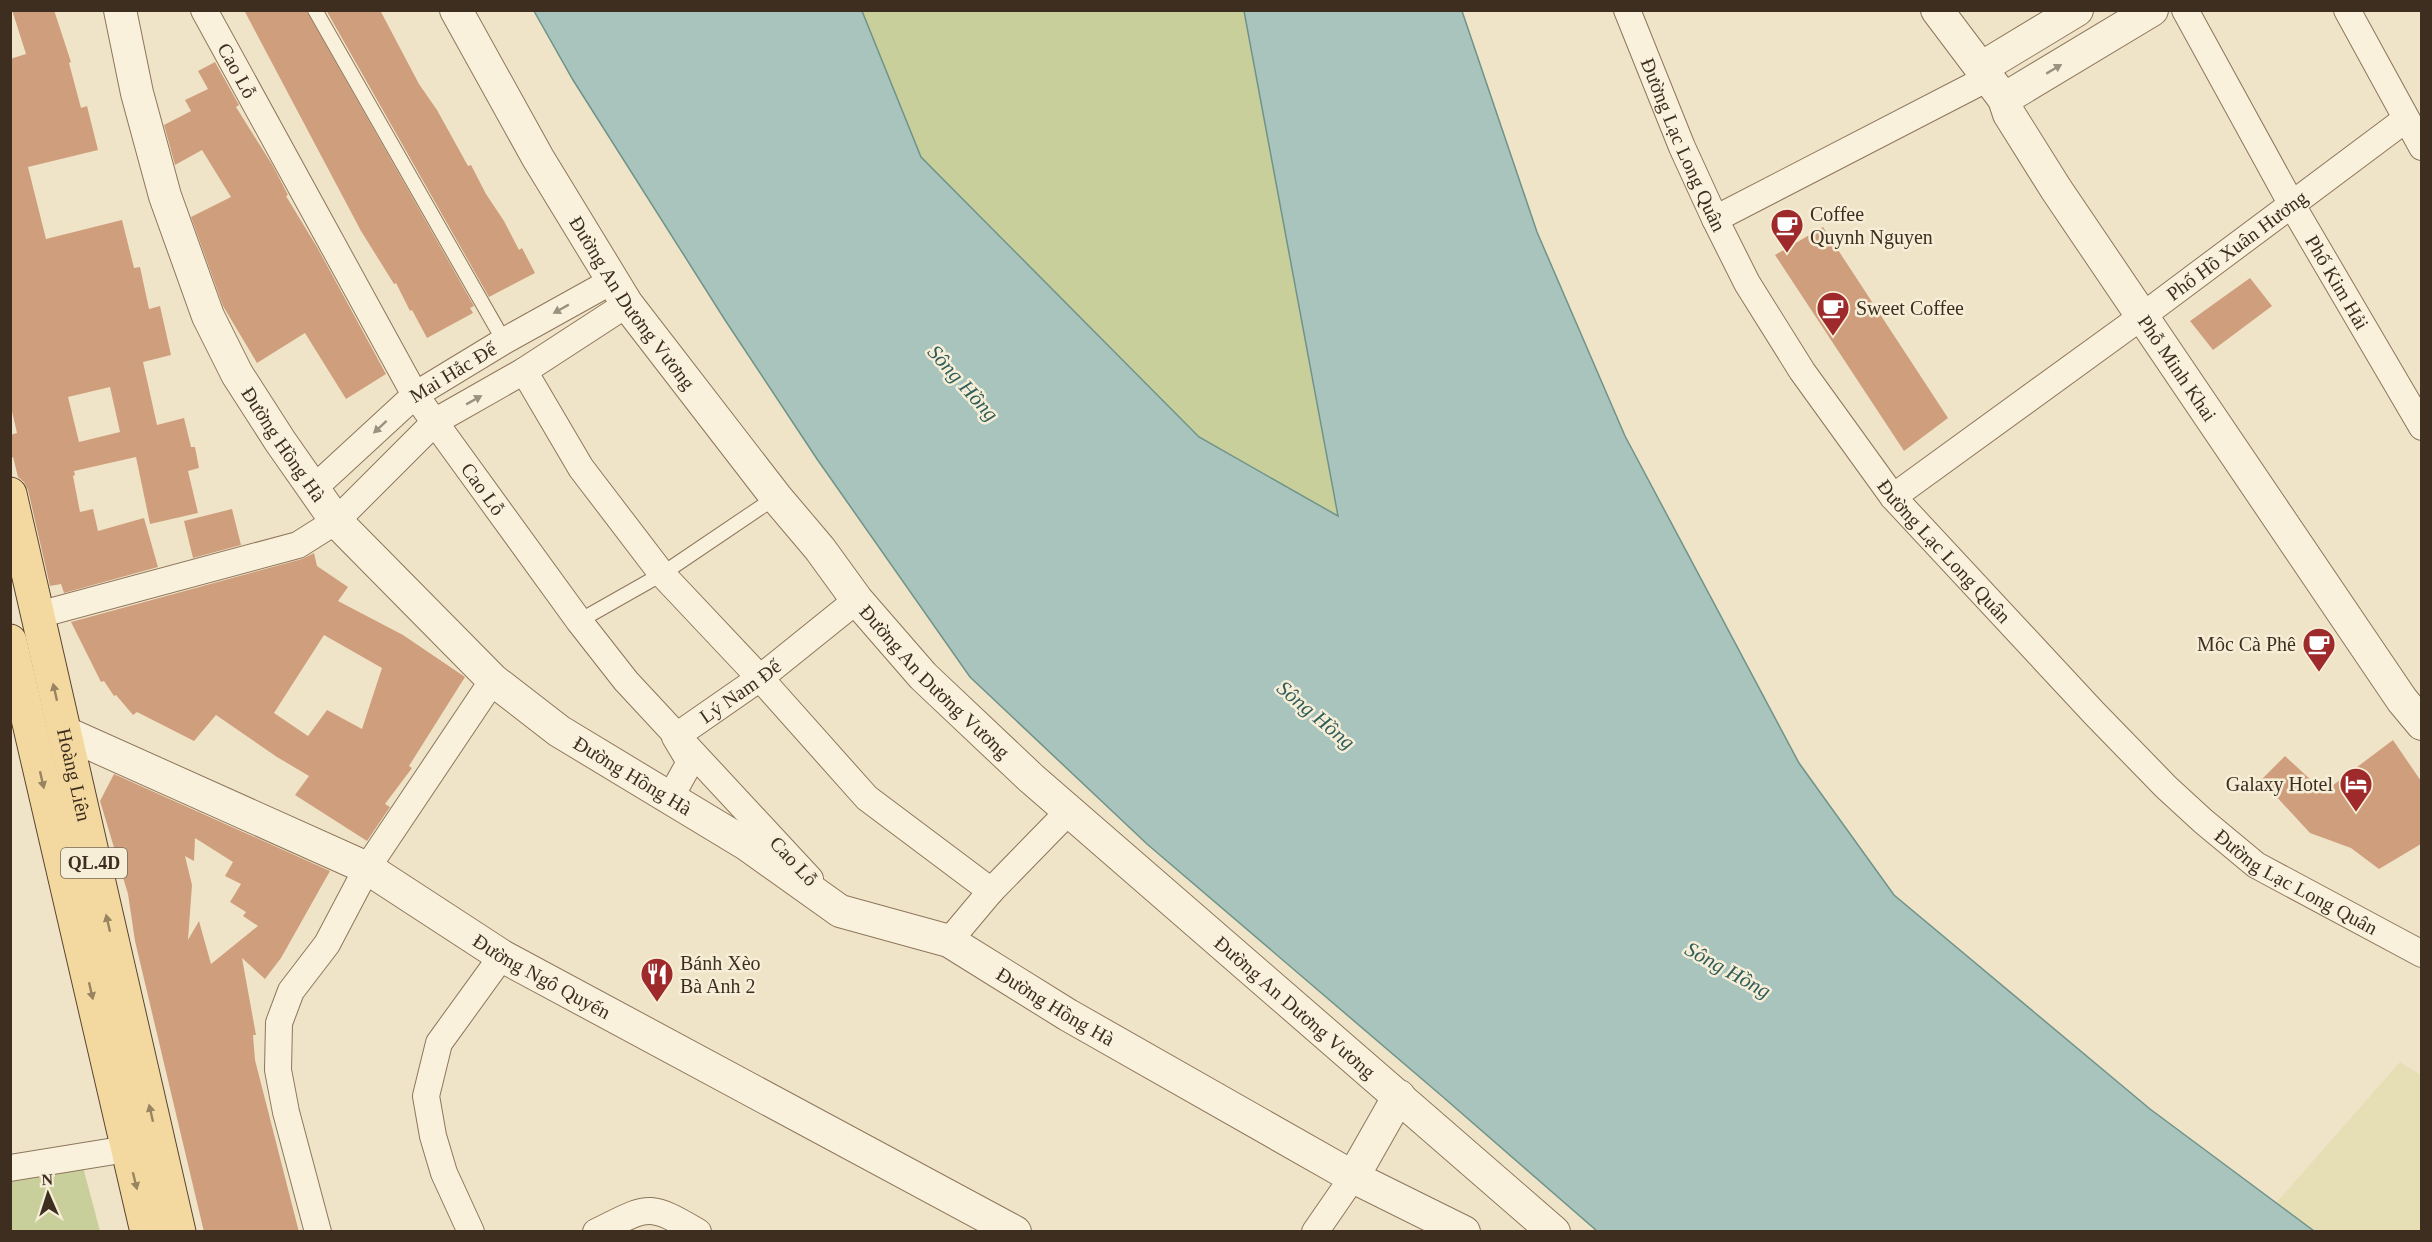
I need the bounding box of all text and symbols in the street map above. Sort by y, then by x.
street label: Cao Lỗ [213,39,261,102]
street label: Đường Lạc Long Quân [1636,55,1730,235]
one-way arrow [2046,64,2063,74]
street label: Phố Hồ Xuân Hương [2162,186,2312,305]
place label: Coffee Quynh Nguyen [1810,203,1933,249]
cafe icon: Coffee Quynh Nguyen [1769,207,1805,254]
street label: Đường An Dương Vương [565,212,700,394]
street label: Phố Kim Hải [2301,231,2374,334]
cafe icon: Sweet Coffee [1815,290,1851,337]
place label: Sweet Coffee [1856,297,1964,319]
one-way arrow [552,304,569,314]
street label: Phỗ Minh Khai [2134,311,2221,426]
street label: Mai Hắc Đế [405,337,501,407]
water label: Sông Hồng [923,340,1003,426]
street label: Đường Hồng Hà [237,383,330,506]
one-way arrow [466,395,483,405]
one-way arrow [373,420,388,434]
street label: Cao Lỗ [457,458,509,519]
street label: Đường Lạc Long Quân [1873,475,2015,627]
street label: Đường An Dương Vương [855,600,1014,764]
cafe icon: Môc Cà Phê [2301,626,2337,673]
place label: Môc Cà Phê [2197,633,2296,655]
street label: Lý Nam Đế [695,654,786,728]
water label: Sông Hồng [1272,676,1360,754]
one-way arrow [50,682,59,701]
street label: Hoàng Liên [53,726,96,823]
street label: Đường Hồng Hà [570,732,696,820]
hotel icon: Galaxy Hotel [2338,766,2374,813]
one-way arrow [38,771,47,790]
place label: Galaxy Hotel [2226,773,2333,796]
street label: Đường Lạc Long Quân [2210,824,2381,939]
street label: Cao Lỗ [766,832,822,890]
road number: QL.4D [61,848,127,878]
one-way arrow [102,914,112,932]
street label: Đường Ngô Quyến [469,929,614,1023]
street label: Đường An Dương Vương [1210,932,1380,1084]
water label: Sông Hồng [1681,937,1775,1003]
place label: Bánh Xèo Bà Anh 2 [680,952,761,997]
restaurant icon: Bánh Xèo Bà Anh 2 [639,956,675,1003]
street label: Đường Hồng Hà [993,962,1119,1050]
one-way arrow [86,982,96,1000]
one-way arrow [145,1104,155,1123]
north arrow [18,1164,78,1224]
text: N [41,1171,54,1188]
one-way arrow [130,1171,140,1190]

